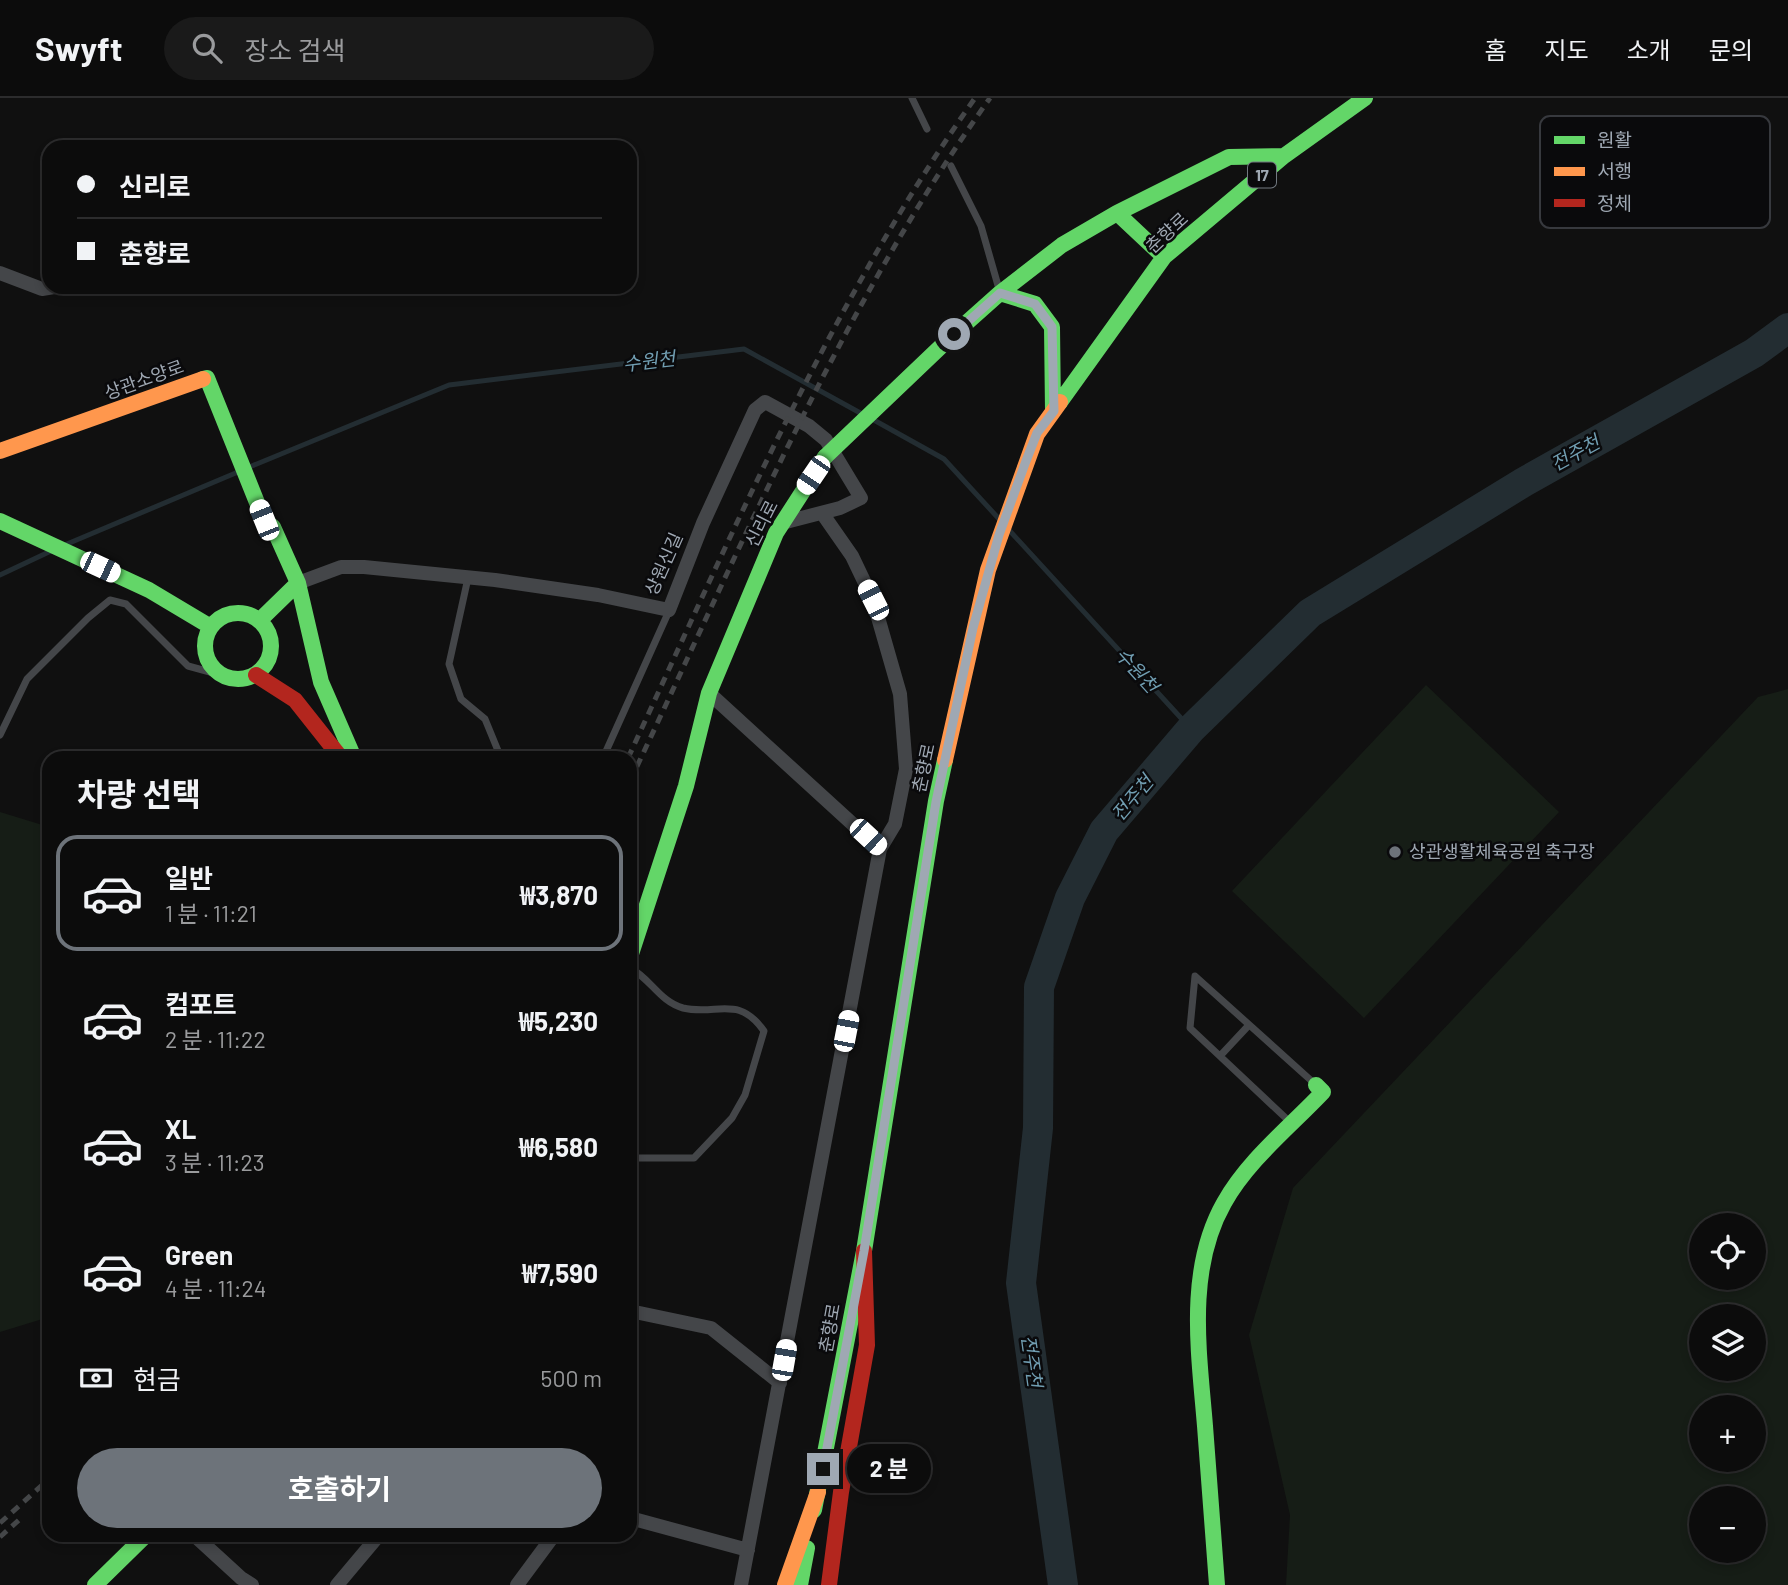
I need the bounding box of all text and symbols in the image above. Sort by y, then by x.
search box [164,17,654,80]
text: Swyft [35,28,122,68]
icon: search [188,29,226,67]
text: 장소 검색 [244,34,345,65]
text: 홈 [1484,35,1506,64]
text: 지도 [1544,35,1589,64]
text: 소개 [1627,35,1671,64]
text: 문의 [1709,35,1753,64]
legend [1540,116,1770,228]
text: 원활 [1597,128,1632,151]
text: 서행 [1597,159,1632,182]
road number: 17 [1248,162,1276,188]
text: 신리로 [119,170,191,201]
text: 정체 [1597,191,1632,214]
street label: 춘향로 [1141,207,1192,257]
text: 춘향로 [119,237,191,268]
route start [938,318,970,350]
water label: 수원천 [622,346,678,375]
street label: 상관소양로 [101,355,186,404]
water label: 전주천 [1546,429,1605,475]
car [793,452,834,498]
street label: 신리로 [740,496,782,551]
car [247,497,282,543]
street label: 상원신길 [640,529,687,598]
car [77,549,124,585]
car [855,577,892,623]
water label: 수원천 [1111,642,1164,698]
street label: 춘향로 [907,741,939,794]
water label: 전주천 [1106,769,1158,825]
text: 차량 선택 [77,774,201,812]
car [846,815,891,859]
place label: 상관생활체육공원 축구장 [1409,840,1595,862]
marker: 상관생활체육공원 축구장 [1387,844,1403,860]
icon: car [81,862,144,925]
text: 일반 [165,862,213,893]
text: ₩3,870 [520,879,598,910]
text: 1 분 · 11:21 [165,899,257,927]
icon: car [81,988,144,1051]
text: 컴포트 [165,988,237,1019]
text: ₩5,230 [519,1005,598,1036]
car [832,1008,861,1054]
text: 2 분 · 11:22 [165,1025,266,1053]
text: XL [165,1113,196,1144]
icon: car [81,1114,144,1177]
text: ₩6,580 [519,1131,598,1162]
text: 3 분 · 11:23 [165,1148,265,1176]
map controls [1689,1213,1766,1563]
button: locate [1689,1213,1766,1290]
text: Green [165,1239,233,1270]
icon: car [81,1240,144,1303]
text: ₩7,590 [522,1257,598,1288]
text: 4 분 · 11:24 [165,1274,266,1302]
street label: 춘향로 [814,1301,844,1354]
button: layers [1689,1304,1766,1381]
water label: 전주천 [1017,1333,1048,1390]
car [771,1337,798,1383]
icon: cash [77,1359,115,1397]
text: 현금 [133,1363,181,1394]
text: 500 m [541,1364,602,1392]
button: + [1689,1395,1766,1472]
callout: 2 분 [848,1444,931,1494]
button: 호출하기 [77,1448,602,1528]
route end [807,1453,839,1485]
text: 2 분 [870,1454,908,1482]
button: − [1689,1486,1766,1563]

